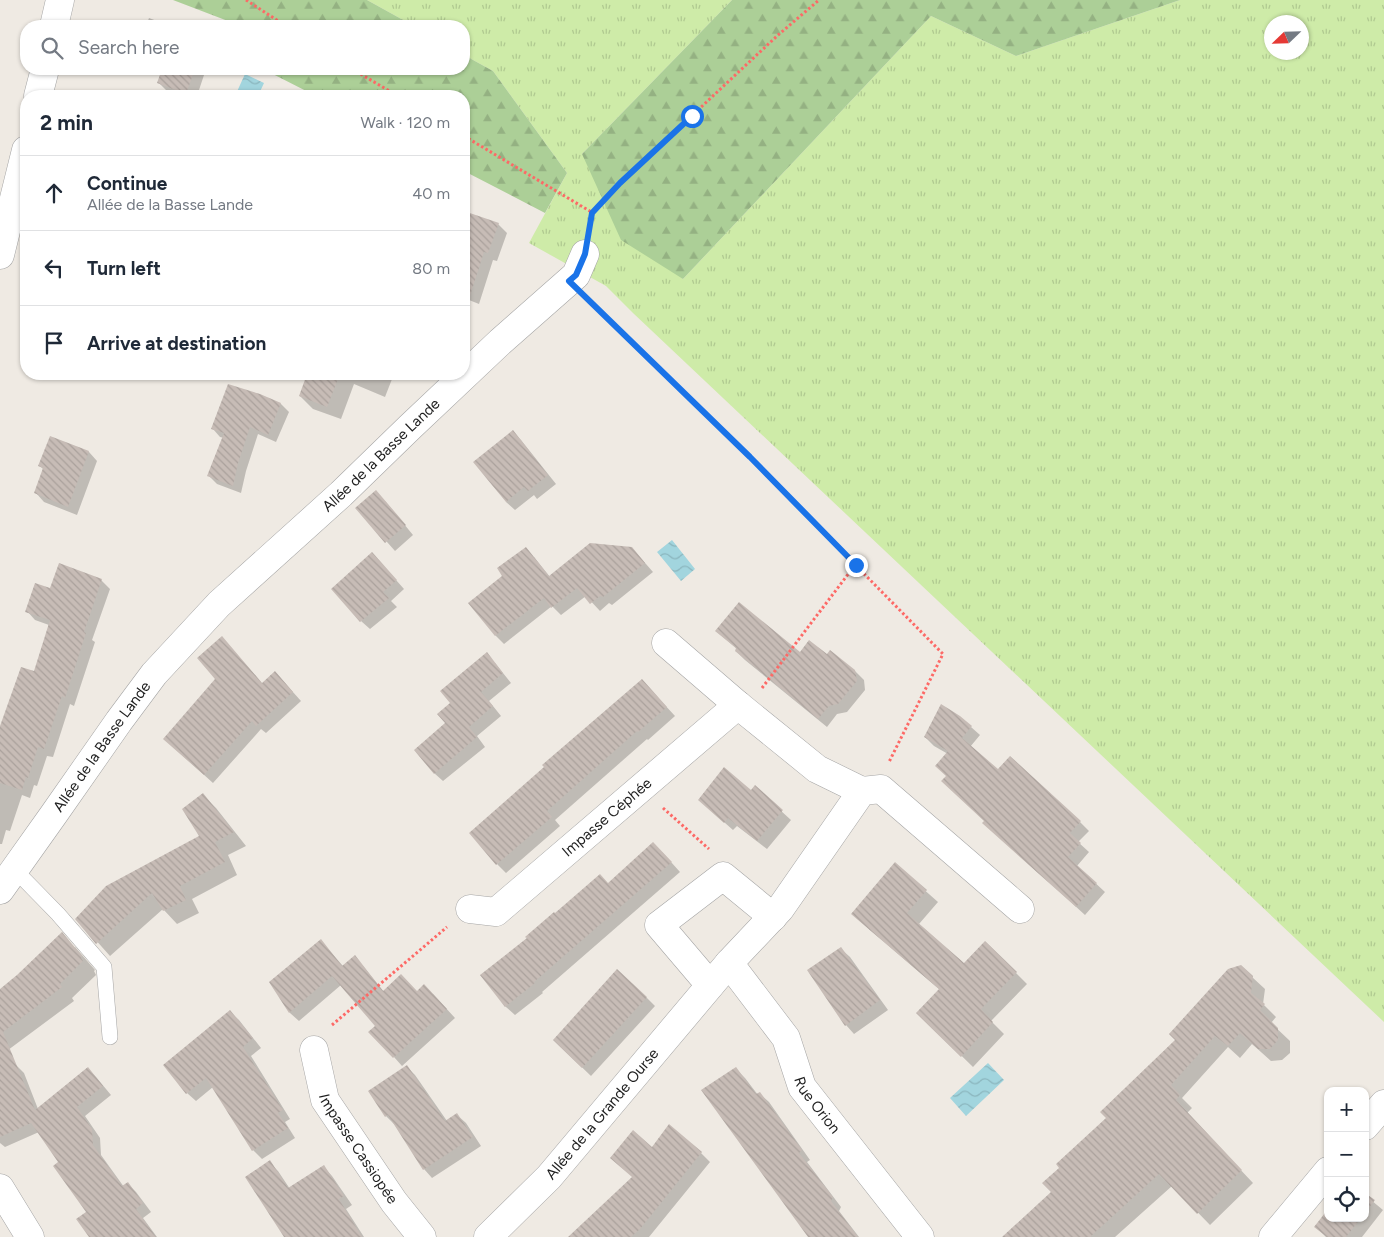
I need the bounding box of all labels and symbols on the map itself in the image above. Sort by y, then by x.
north arrow [1264,15,1309,60]
route start [681,105,704,128]
street label: Allée de la Basse Lande [319,395,444,515]
route end [845,554,868,577]
street label: Allée de la Basse Lande [49,678,154,815]
street label: Impasse Céphée [558,774,655,860]
street label: Allée de la Grande Ourse [542,1045,662,1183]
street label: Rue Orion [790,1074,844,1137]
street label: Impasse Cassiopée [315,1092,402,1207]

